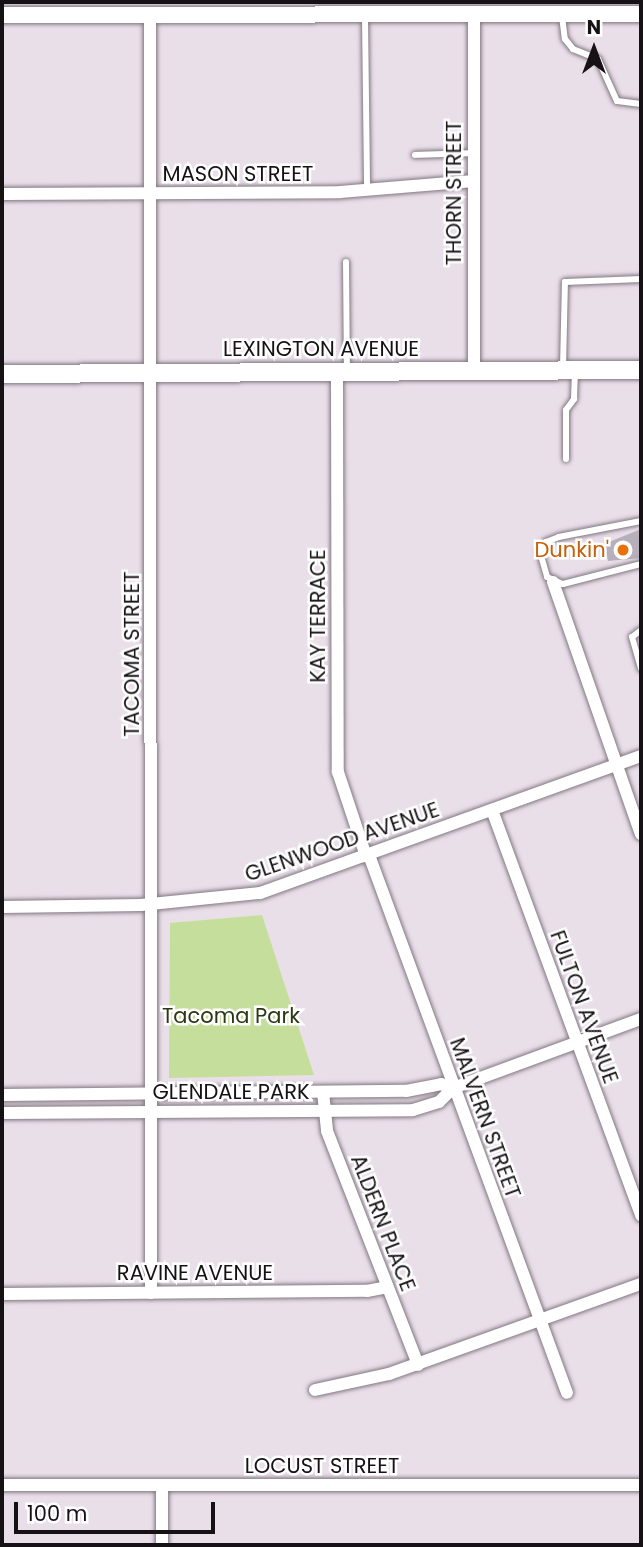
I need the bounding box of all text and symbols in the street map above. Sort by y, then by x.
north arrow [559,14,629,84]
text: N [587,14,601,41]
street label: THORN STREET [441,121,467,265]
street label: MASON STREET [163,161,313,187]
street label: LEXINGTON AVENUE [223,336,419,362]
place label: Dunkin' [535,537,609,563]
marker: Dunkin' [615,542,631,558]
street label: KAY TERRACE [305,549,331,683]
street label: TACOMA STREET [119,571,145,737]
street label: GLENWOOD AVENUE [242,797,442,887]
street label: FULTON AVENUE [545,927,623,1087]
park label: Tacoma Park [162,1003,300,1029]
street label: MALVERN STREET [444,1034,526,1202]
street label: GLENDALE PARK [152,1079,310,1105]
street label: ALDERN PLACE [345,1151,421,1295]
street label: RAVINE AVENUE [117,1260,273,1286]
street label: LOCUST STREET [245,1453,399,1479]
scale bar [18,1488,219,1532]
text: 100 m [27,1499,87,1528]

